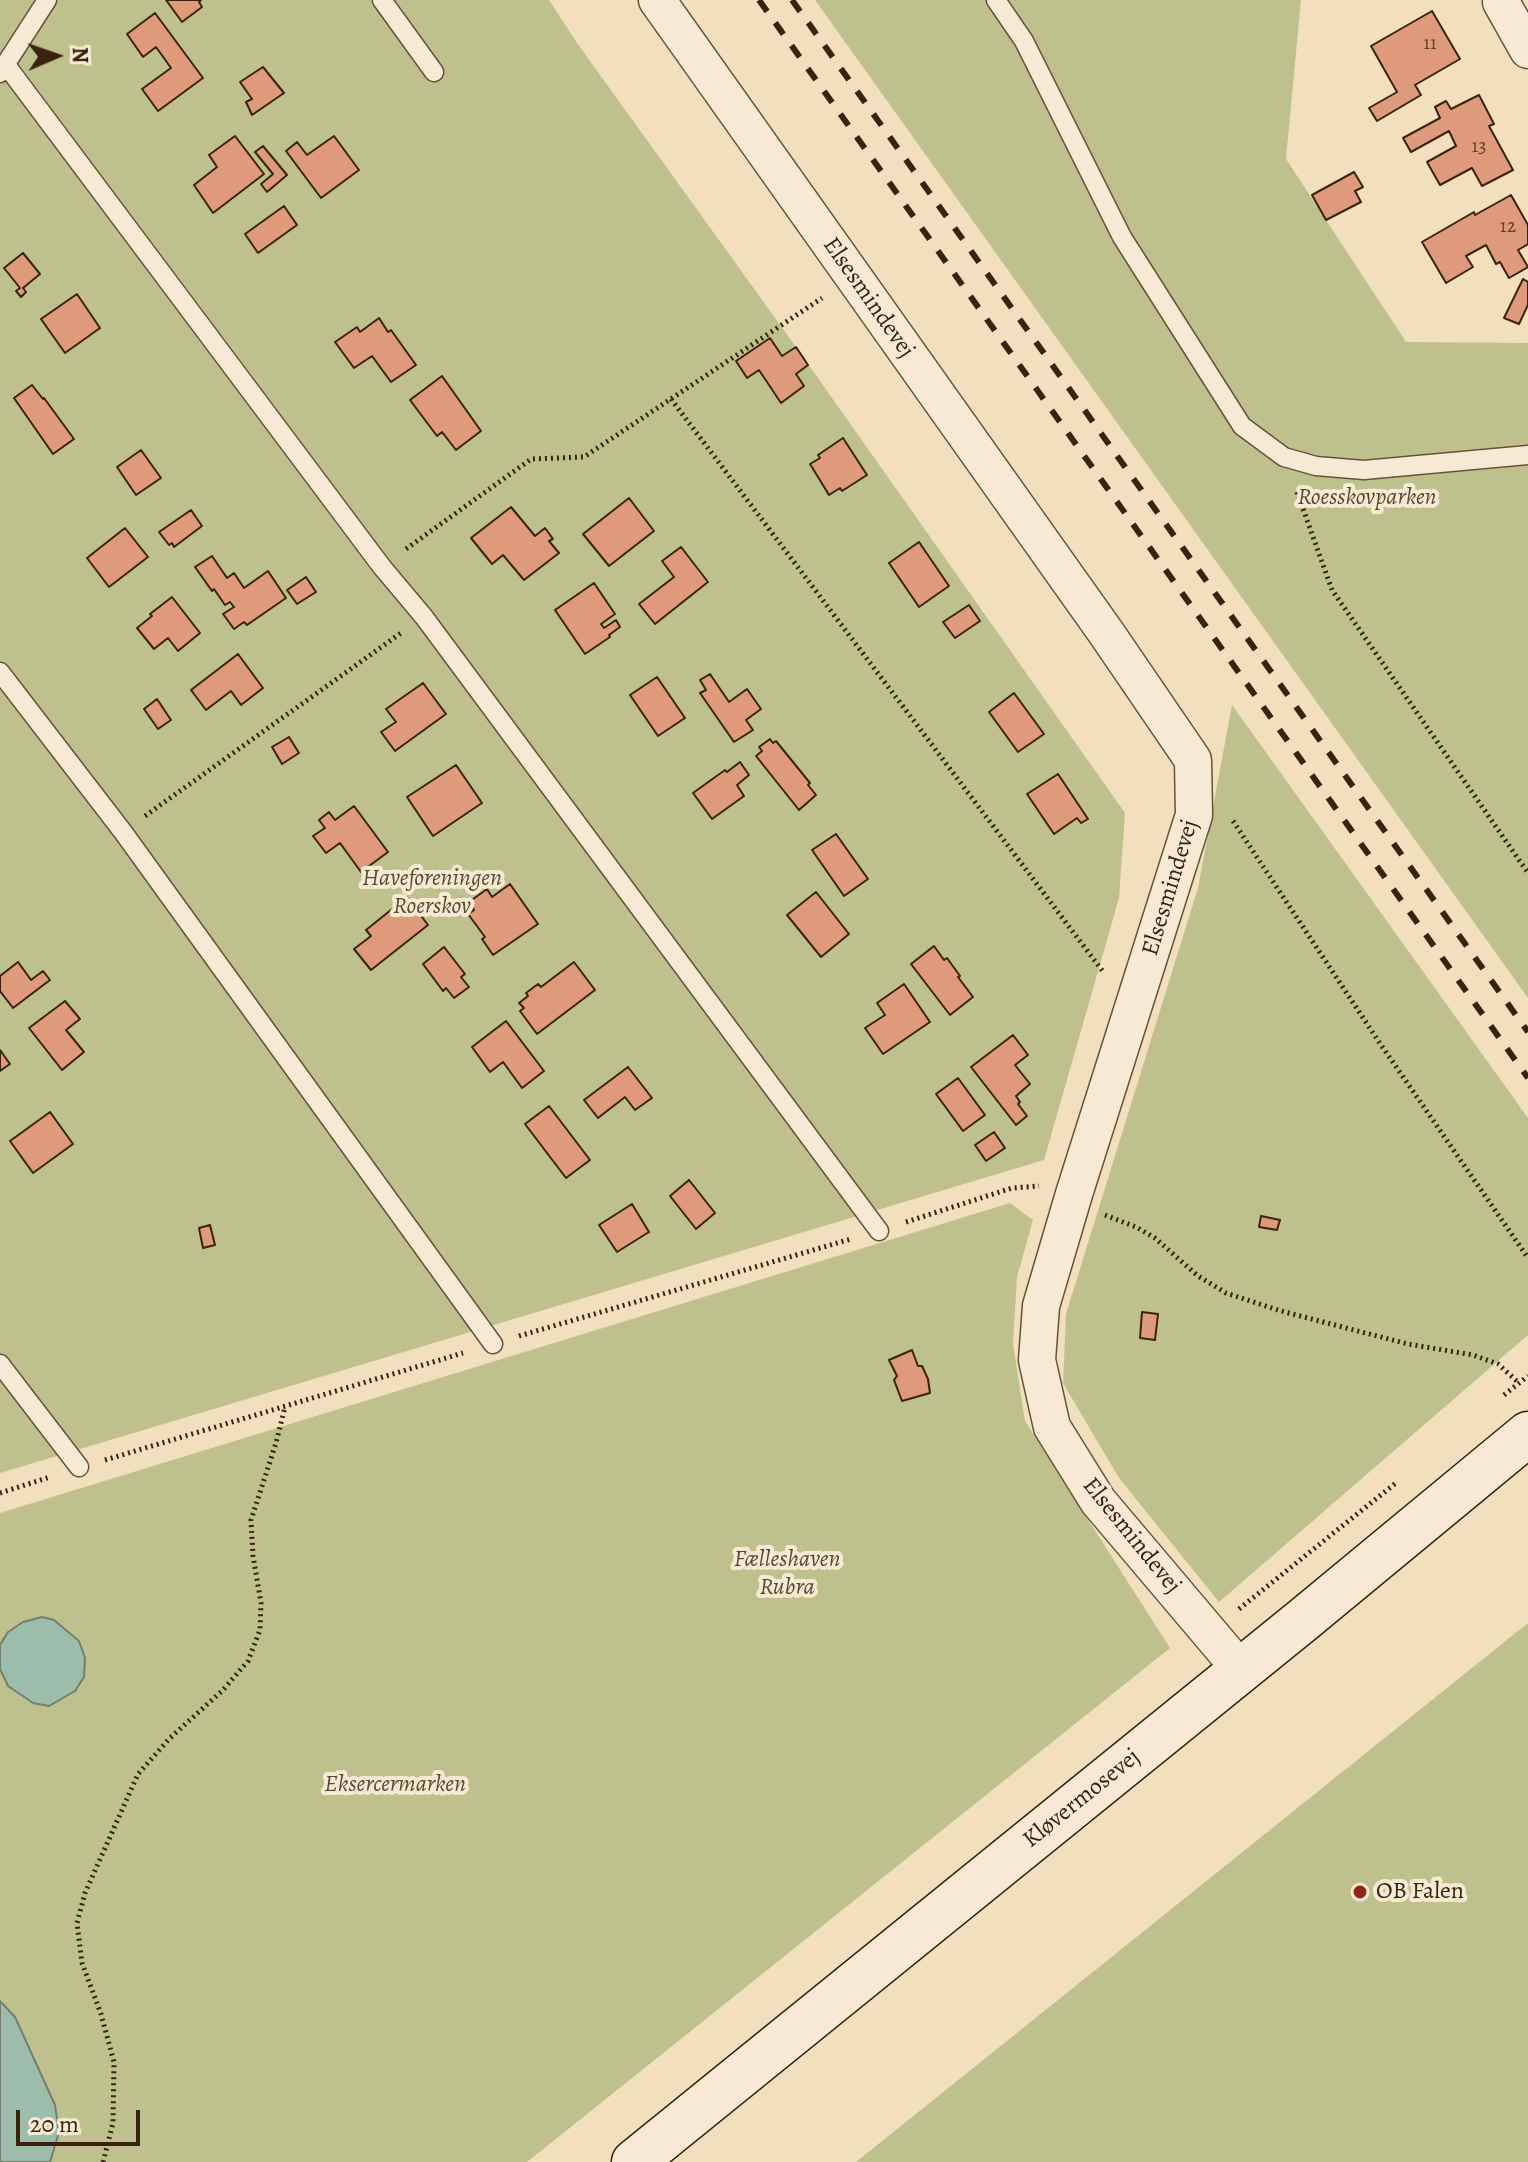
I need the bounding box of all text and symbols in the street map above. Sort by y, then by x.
north arrow [16,16,96,96]
house number: 11 [1423,32,1437,56]
text: N [65,47,95,64]
house number: 13 [1471,135,1487,159]
house number: 12 [1500,215,1516,239]
street label: Elsesmindevej [816,232,920,364]
park label: Roesskovparken [1298,484,1436,512]
street label: Elsesmindevej [1137,817,1205,959]
park label: Haveforeningen Roerskov [362,865,502,921]
street label: Elsesmindevej [1076,1472,1186,1600]
park label: Fælleshaven Rubra [734,1546,840,1602]
street label: Kløvermosevej [1018,1743,1146,1855]
park label: Eksercermarken [324,1771,466,1799]
place label: OB Falen [1376,1878,1464,1906]
marker: OB Falen [1351,1883,1369,1901]
scale bar [20,2094,144,2144]
text: 20 m [30,2108,79,2140]

